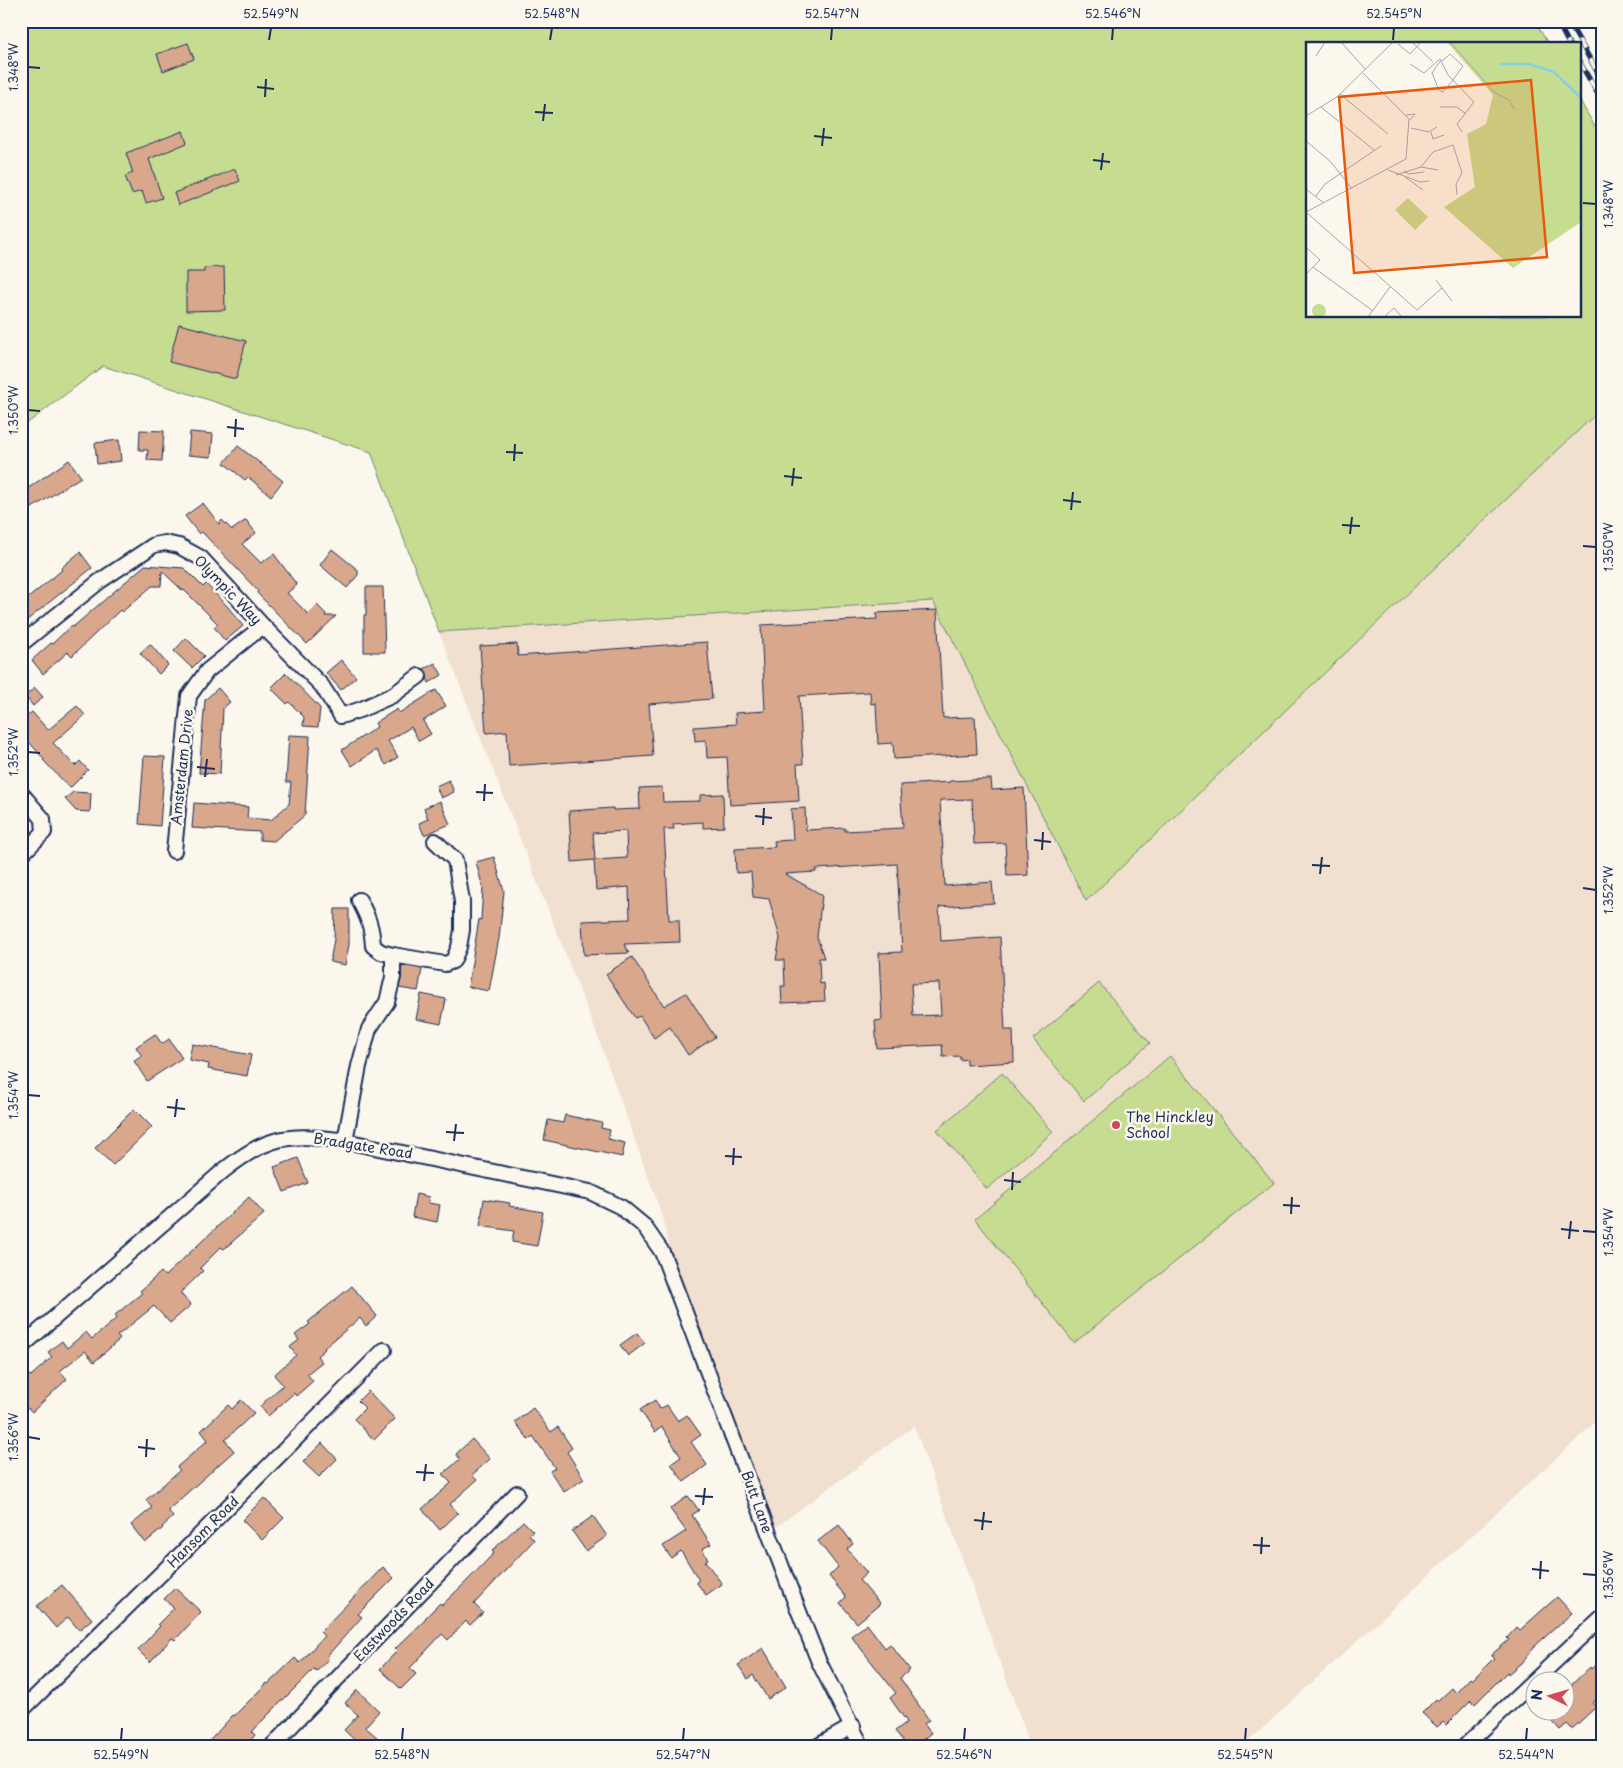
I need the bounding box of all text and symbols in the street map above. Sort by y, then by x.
text: 52.549°N [243,4,299,22]
text: 52.548°N [524,4,580,22]
text: 52.547°N [805,4,859,22]
text: 52.546°N [1085,4,1141,22]
text: 52.545°N [1366,4,1422,22]
text: 1.348°W [4,42,22,91]
inset map [1306,42,1580,318]
text: 1.348°W [1599,179,1617,228]
text: 1.350°W [4,385,22,435]
text: 1.350°W [1599,522,1617,572]
street label: Olympic Way [190,550,267,629]
street label: Amsterdam Drive [165,708,198,826]
text: 1.352°W [4,727,22,776]
text: 1.352°W [1599,865,1617,914]
text: 1.354°W [4,1070,22,1119]
place label: The Hinckley School [1126,1106,1214,1143]
marker: The Hinckley School [1110,1119,1122,1131]
street label: Bradgate Road [312,1127,414,1164]
text: 1.354°W [1599,1207,1617,1256]
text: 1.356°W [4,1412,22,1461]
street label: Butt Lane [736,1468,779,1536]
street label: Hansom Road [162,1491,243,1572]
text: 1.356°W [1599,1550,1617,1599]
street label: Eastwoods Road [348,1573,439,1666]
north arrow [1526,1670,1576,1720]
text: N [1526,1688,1547,1701]
text: 52.549°N [93,1745,149,1763]
text: 52.548°N [374,1745,430,1763]
text: 52.547°N [656,1745,710,1763]
text: 52.546°N [936,1745,992,1763]
text: 52.545°N [1217,1745,1273,1763]
text: 52.544°N [1498,1745,1554,1763]

